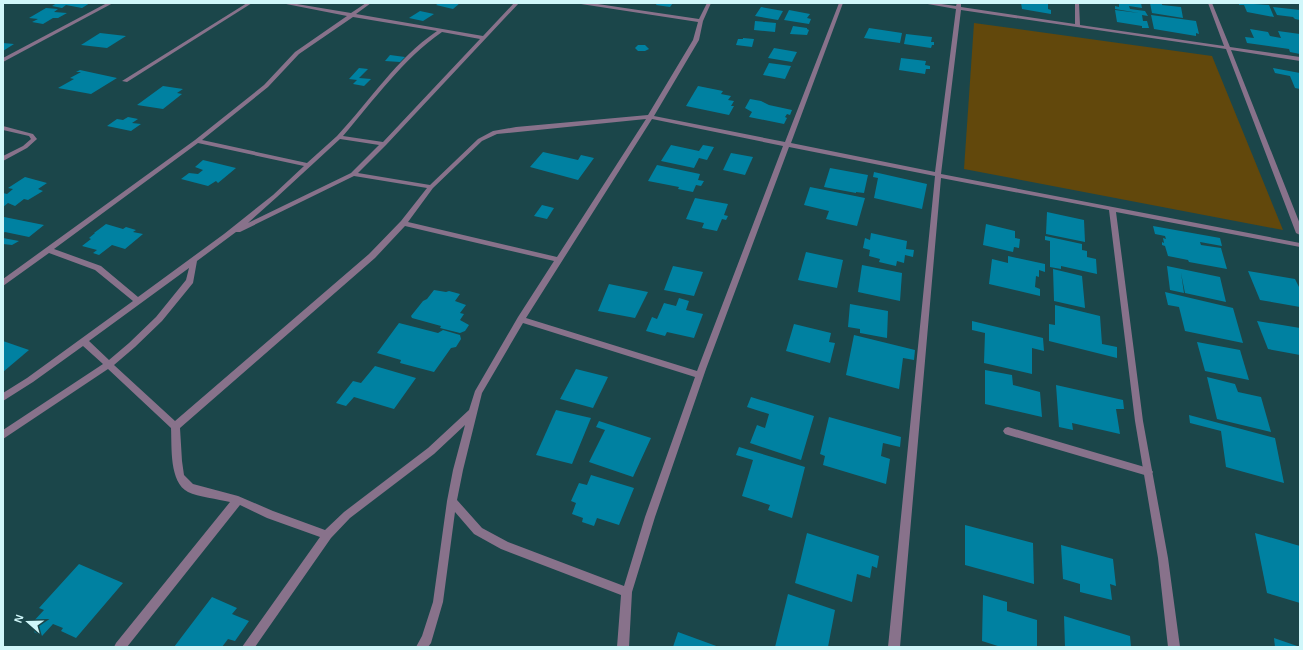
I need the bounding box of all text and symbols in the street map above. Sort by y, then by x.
north arrow [8,602,48,642]
text: N [12,613,26,624]

